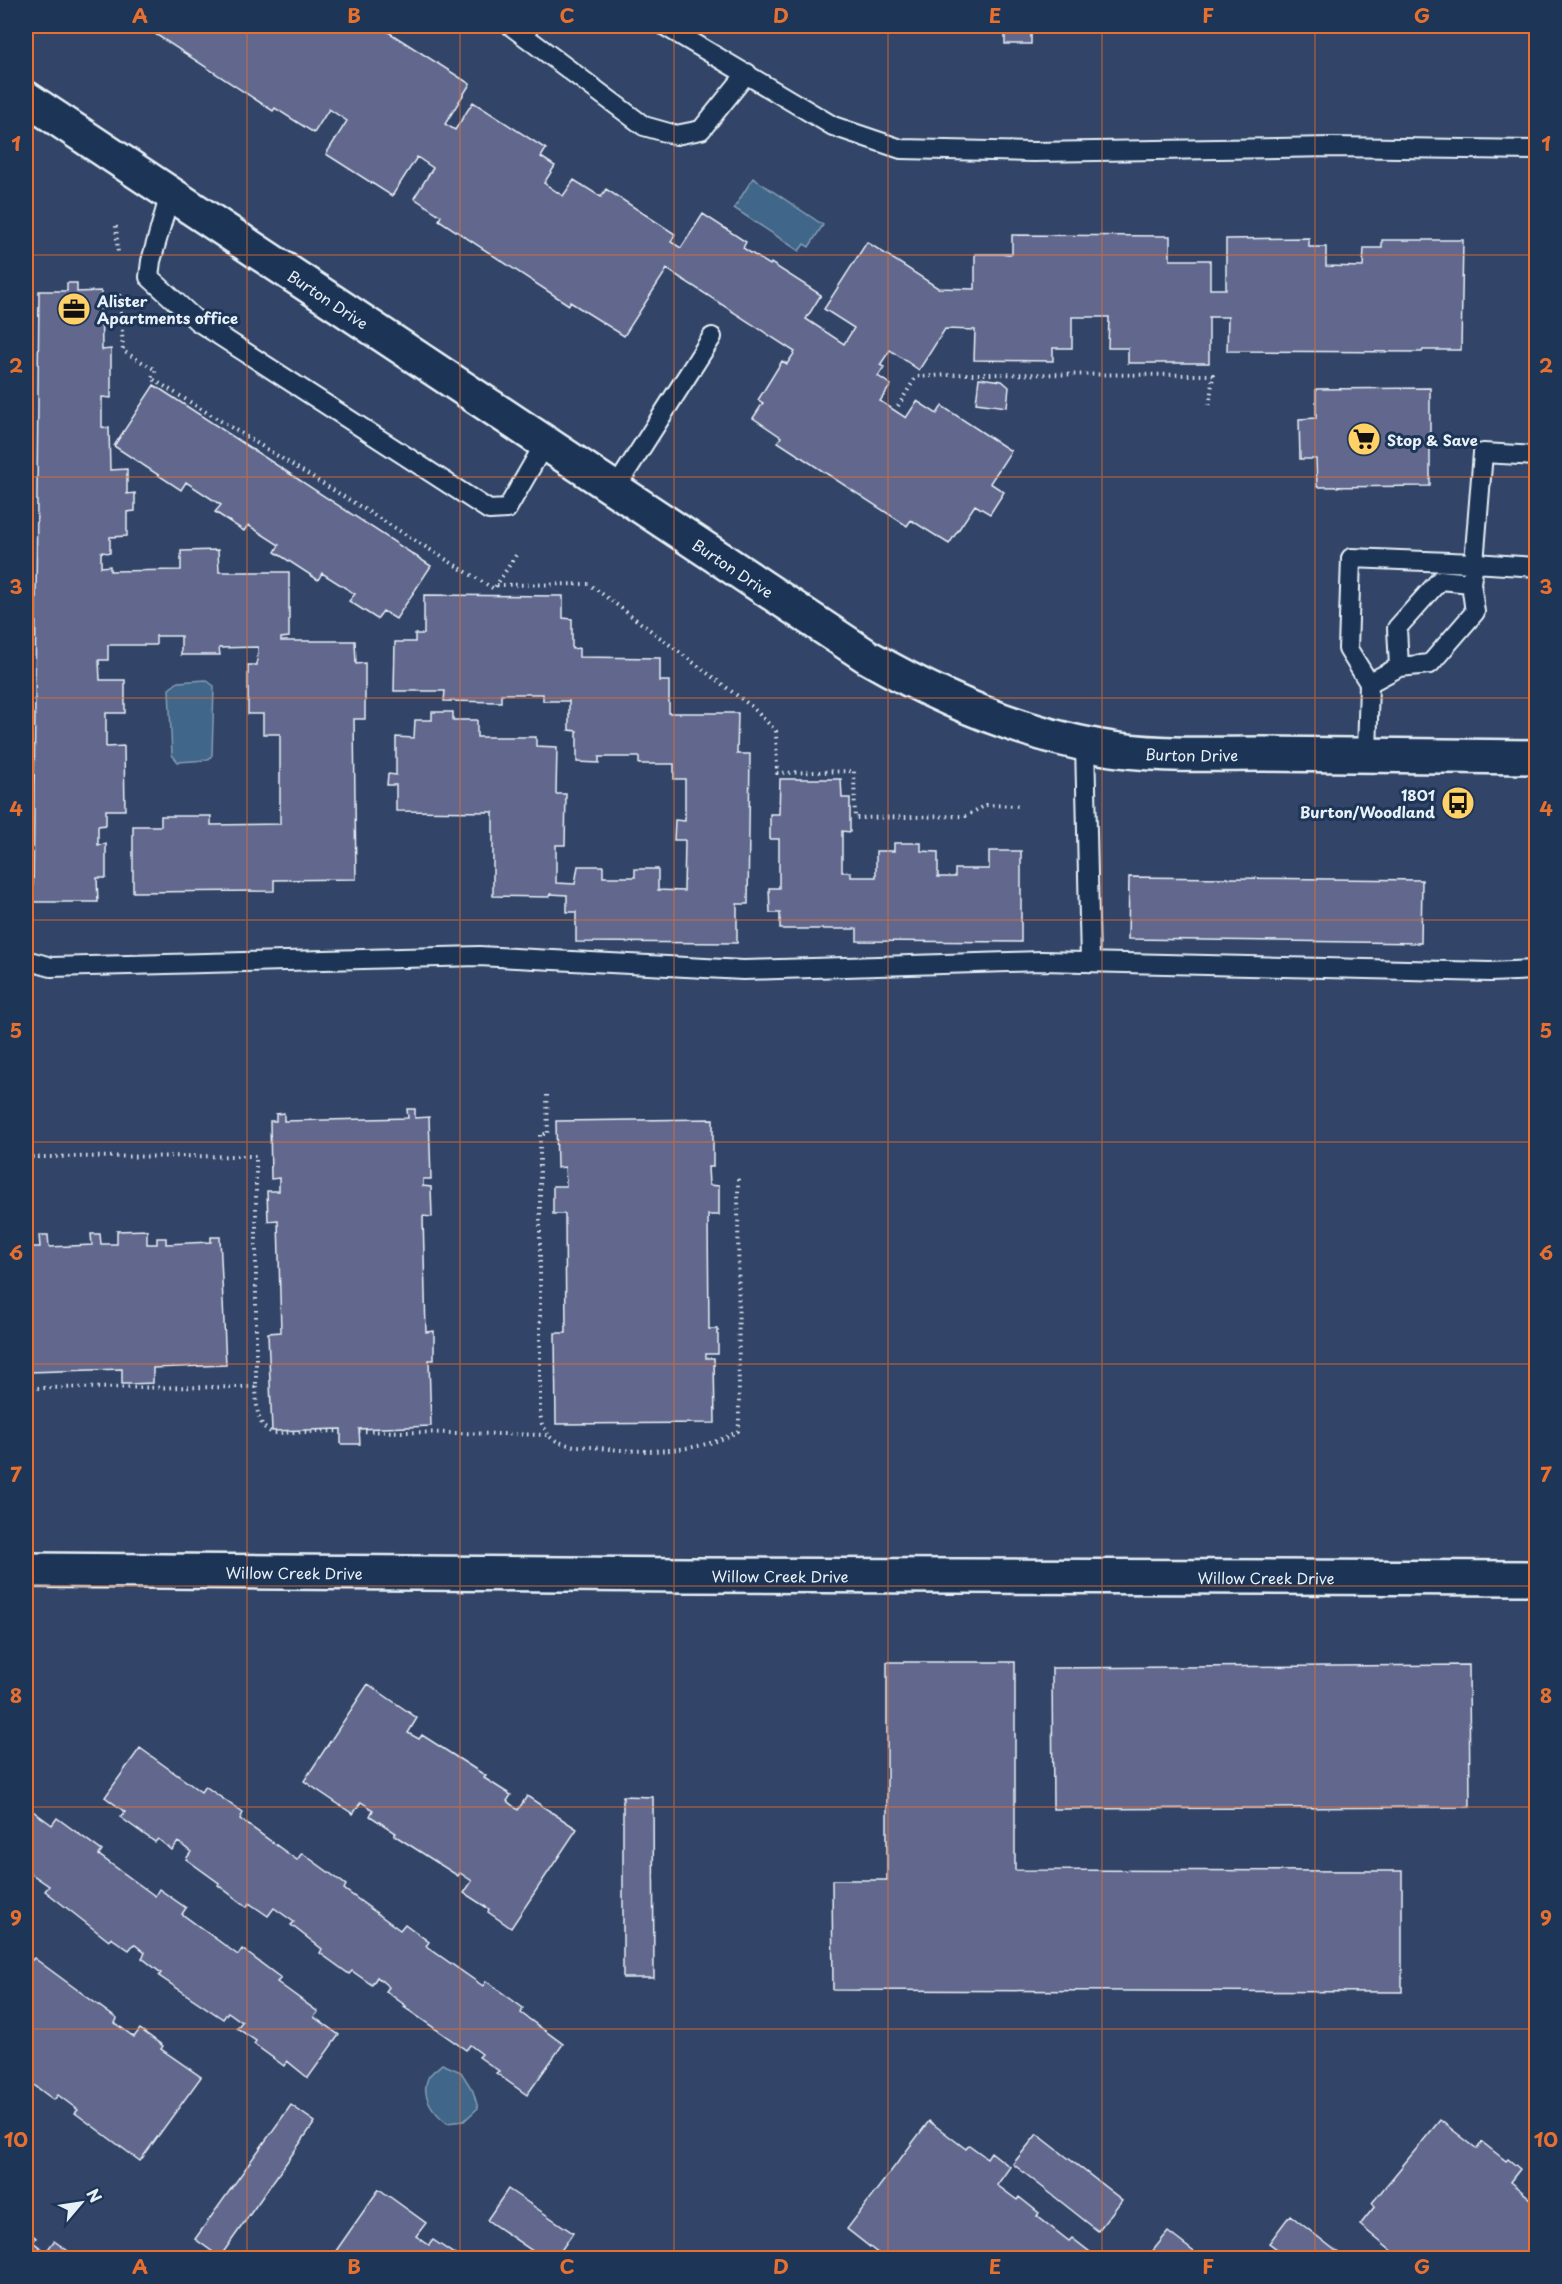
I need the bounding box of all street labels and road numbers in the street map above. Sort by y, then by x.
street label: Burton Drive [283,264,373,334]
street label: Burton Drive [688,532,778,603]
street label: Burton Drive [1145,741,1238,766]
street label: Willow Creek Drive [225,1560,363,1584]
street label: Willow Creek Drive [711,1564,849,1587]
street label: Willow Creek Drive [1197,1565,1335,1589]

